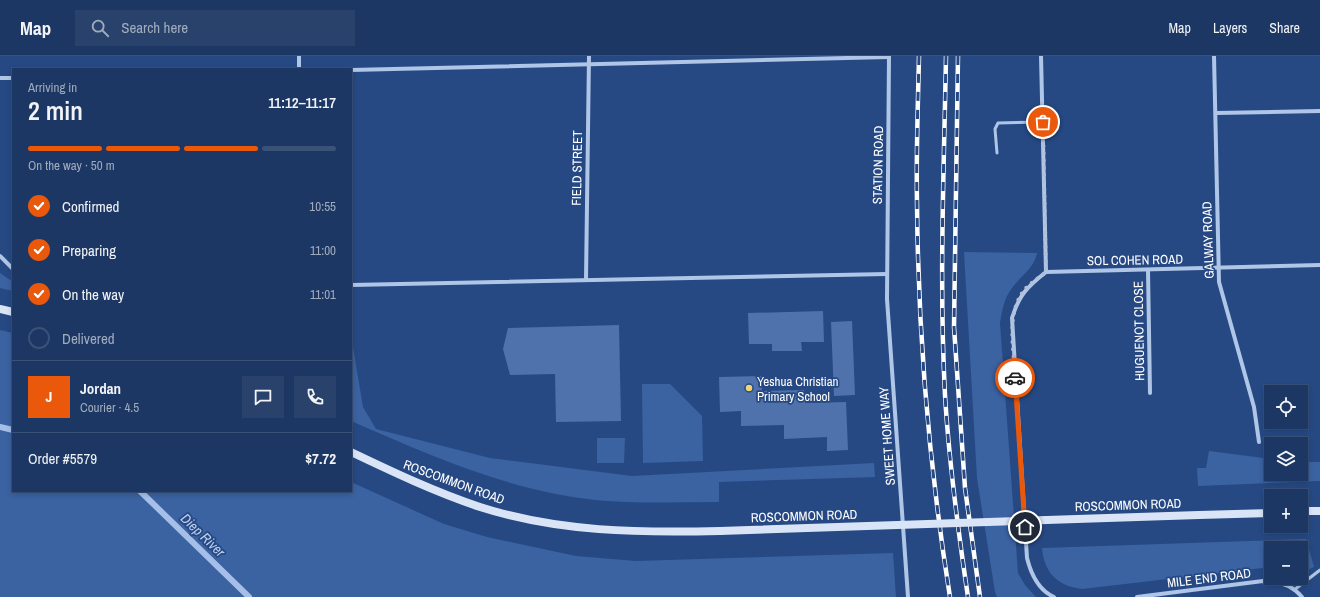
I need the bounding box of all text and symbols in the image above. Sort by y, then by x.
search box [75,10,355,46]
text: Map [20,15,51,41]
icon: search [89,17,111,39]
text: Search here [121,17,188,38]
text: Map [1169,19,1191,37]
text: Layers [1213,19,1247,37]
text: Share [1269,19,1300,37]
text: Arriving in [28,79,77,96]
text: 11:12–11:17 [268,92,336,113]
text: 2 min [28,93,83,128]
pin [1026,105,1060,139]
icon: bag [1032,111,1054,133]
street label: STATION ROAD [869,125,887,204]
street label: FIELD STREET [568,130,586,206]
text: On the way · 50 m [28,157,115,174]
icon: check [28,195,50,217]
text: Confirmed [62,196,119,217]
text: 10:55 [309,198,336,215]
street label: GALWAY ROAD [1198,201,1218,279]
icon: check [28,239,50,261]
text: Preparing [62,240,116,261]
text: 11:00 [310,242,336,259]
street label: SOL COHEN ROAD [1087,251,1184,269]
street label: HUGUENOT CLOSE [1130,281,1148,381]
icon: check [28,283,50,305]
text: On the way [62,284,124,305]
text: 11:01 [310,286,336,303]
text: Delivered [62,328,115,349]
courier [995,358,1035,398]
icon: car [1004,367,1026,389]
place label: Yeshua Christian Primary School [757,373,839,405]
button: chat [242,376,284,418]
button: phone [294,376,336,418]
text: Jordan [80,378,121,399]
marker: Yeshua Christian Primary School [744,383,754,393]
map controls [1264,385,1308,585]
button: locate [1264,385,1308,429]
text: J [46,386,52,407]
street label: SWEET HOME WAY [875,386,899,486]
text: Courier · 4.5 [80,399,139,416]
button: layers [1264,437,1308,481]
text: Order #5579 [28,448,97,469]
text: $7.72 [305,448,336,469]
street label: ROSCOMMON ROAD [401,456,507,508]
button: + [1264,489,1308,533]
street label: ROSCOMMON ROAD [1074,495,1182,515]
street label: ROSCOMMON ROAD [750,506,858,526]
water label: Diep River [177,509,230,561]
pin [1008,510,1042,544]
icon: home [1014,516,1036,538]
button: − [1264,541,1308,585]
street label: MILE END ROAD [1166,564,1252,592]

